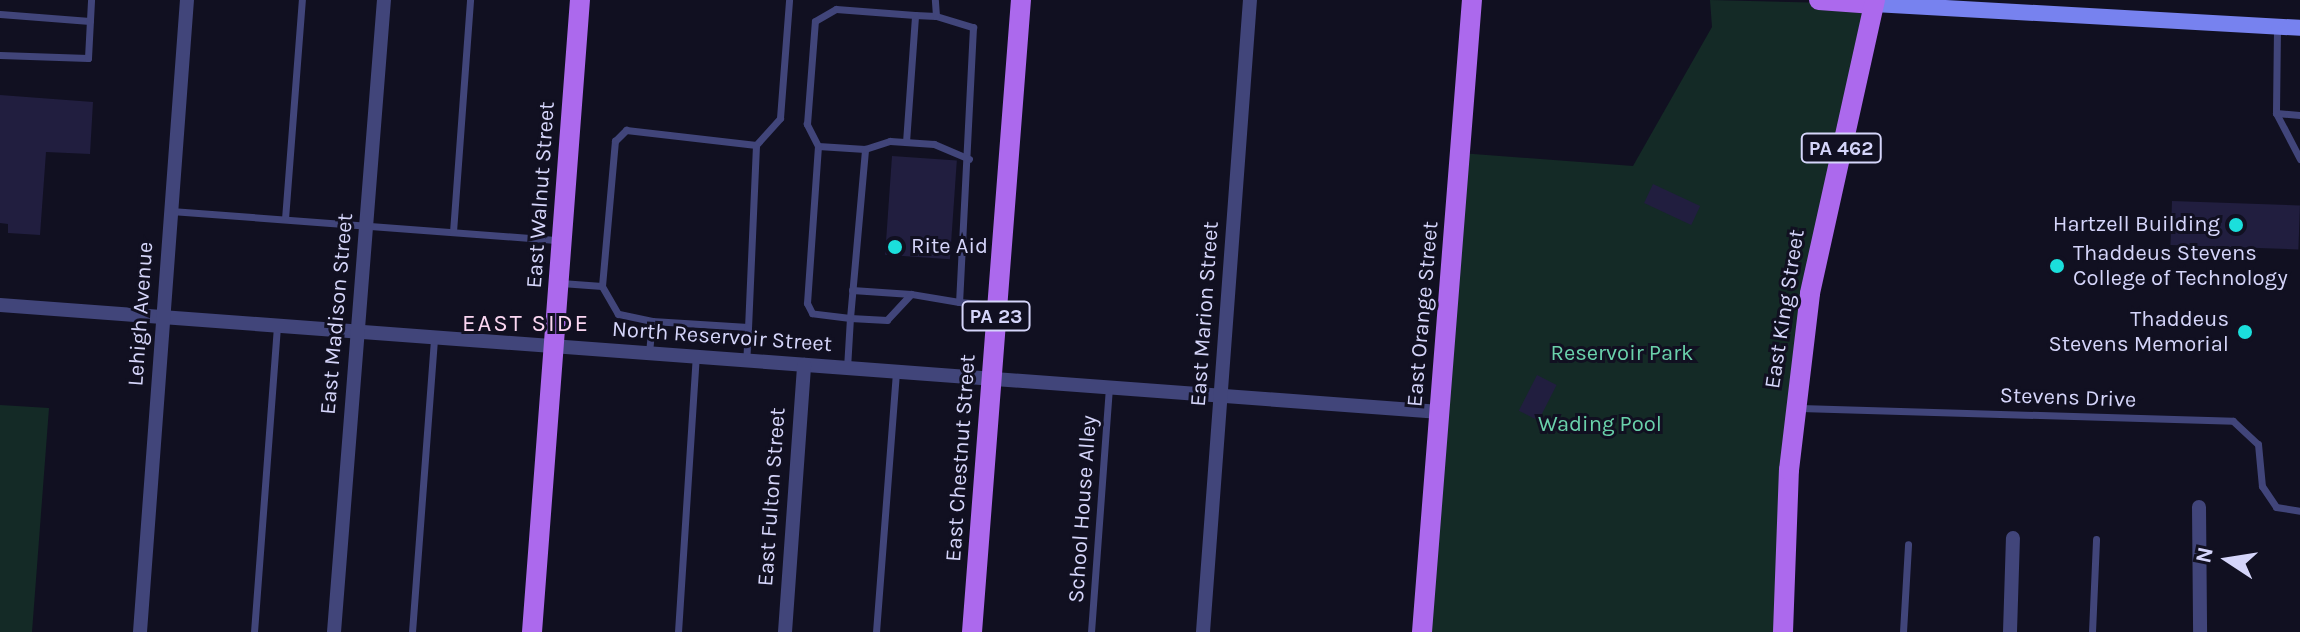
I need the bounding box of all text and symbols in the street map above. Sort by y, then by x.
street label: East Walnut Street [521,101,561,289]
road number: PA 462 [1799,132,1883,164]
street label: East Madison Street [315,212,359,416]
place label: Hartzell Building [2053,212,2220,238]
marker: Hartzell Building [2227,216,2245,234]
street label: East Marion Street [1185,220,1225,408]
street label: East Orange Street [1402,220,1444,408]
street label: East King Street [1759,228,1811,390]
place label: Rite Aid [911,234,988,260]
marker: Rite Aid [886,238,904,256]
place label: Thaddeus Stevens College of Technology [2073,240,2288,292]
street label: Lehigh Avenue [123,241,159,387]
marker: Thaddeus Stevens College of Technology [2048,257,2066,275]
road number: PA 23 [960,300,1032,332]
place label: Thaddeus Stevens Memorial [2048,306,2229,358]
district label: EAST SIDE [462,310,590,338]
street label: North Reservoir Street [611,316,833,358]
marker: Thaddeus Stevens Memorial [2236,323,2254,341]
park label: Reservoir Park [1550,341,1694,367]
street label: East Chestnut Street [941,353,981,563]
street label: Stevens Drive [1999,382,2137,414]
street label: East Fulton Street [753,407,791,587]
park label: Wading Pool [1538,412,1662,438]
street label: School House Alley [1063,414,1103,604]
north arrow [2188,520,2268,600]
text: N [2190,545,2219,565]

